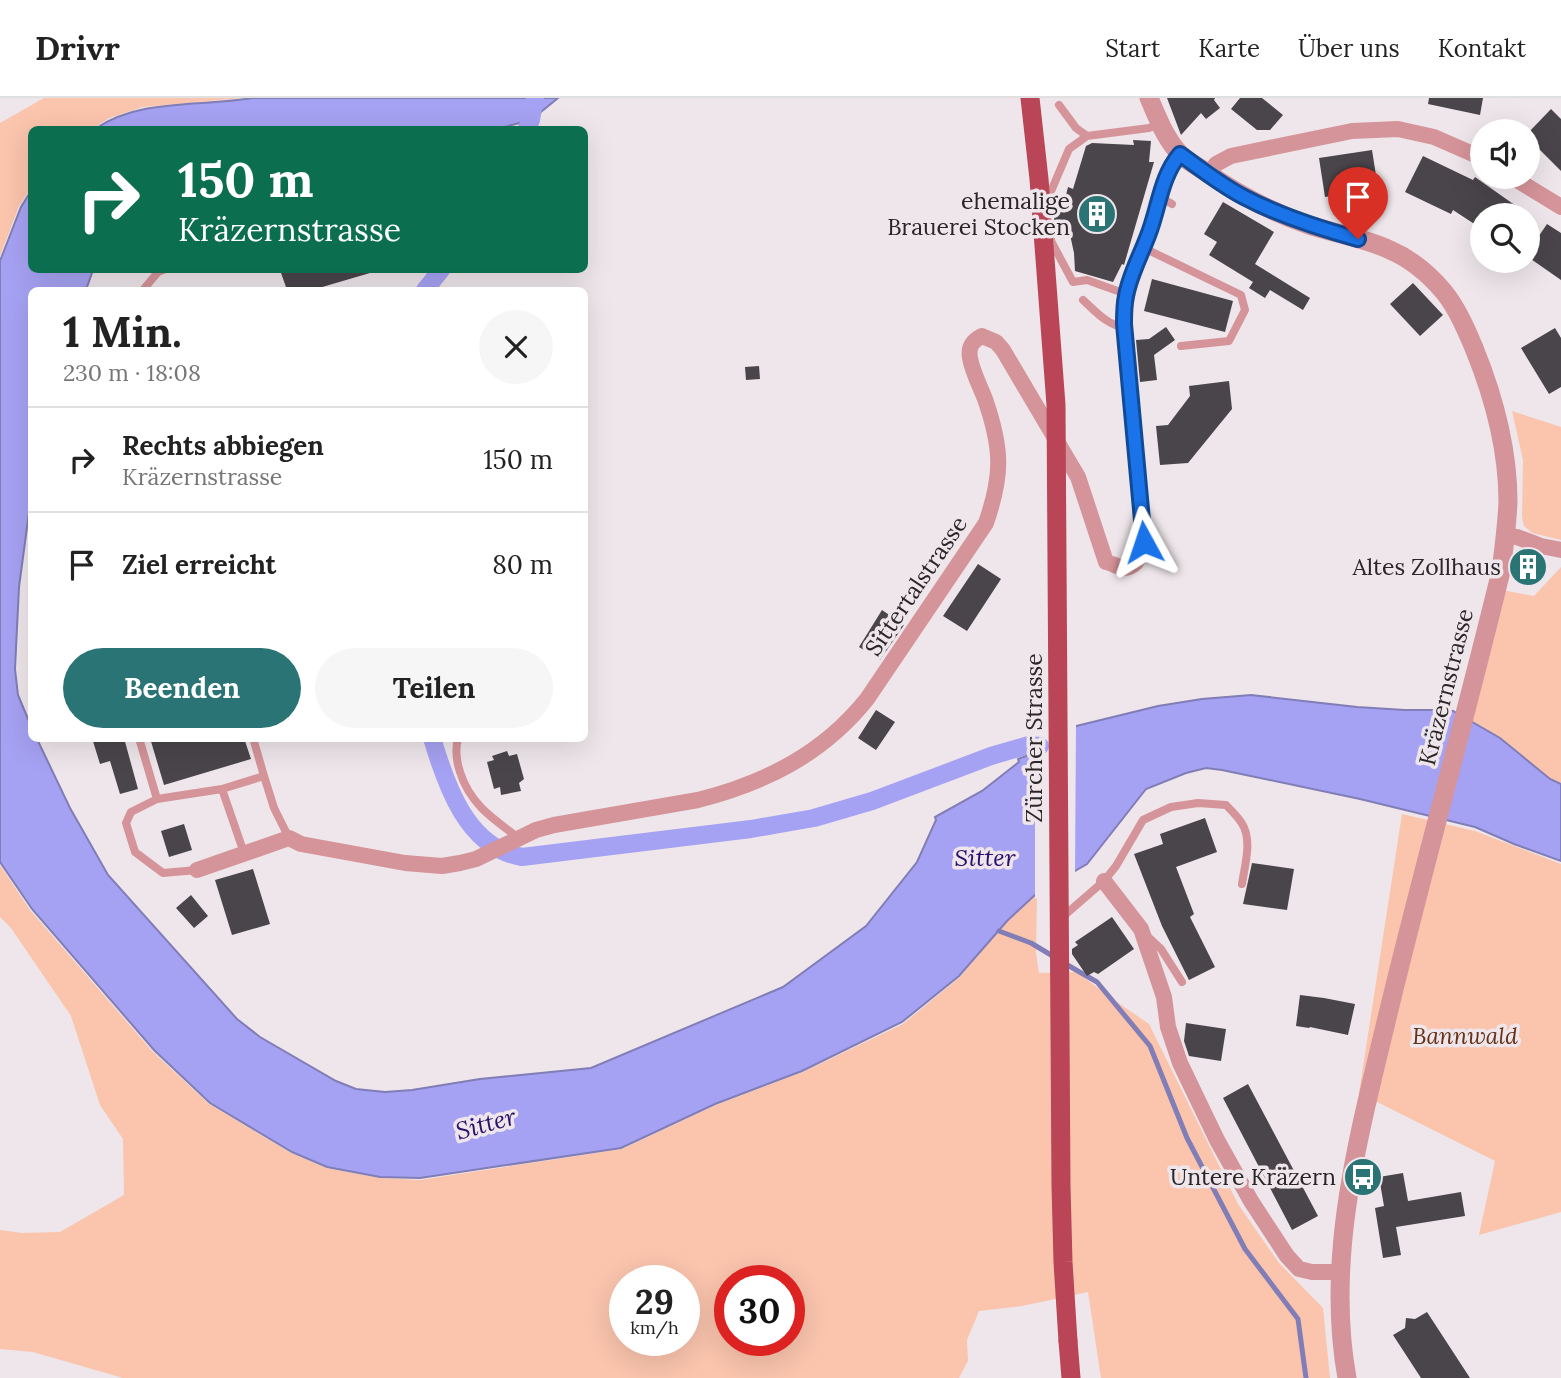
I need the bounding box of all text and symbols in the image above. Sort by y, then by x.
text: Drivr [35,27,120,69]
text: Start [1105,33,1160,64]
text: Karte [1198,33,1260,64]
text: Über uns [1298,33,1400,64]
text: Kontakt [1438,33,1526,64]
map controls [1470,119,1540,273]
button: sound [1470,119,1540,189]
text: 150 m [178,148,314,210]
icon: right [63,154,154,245]
pin [1328,167,1388,239]
icon: arrive [1339,178,1377,216]
place label: ehemalige Brauerei Stocken [887,186,1070,241]
building icon: ehemalige Brauerei Stocken [1076,193,1118,235]
button: search [1470,203,1540,273]
text: Kräzernstrasse [178,209,401,250]
text: 1 Min. [63,305,182,359]
button: close [479,310,553,384]
text: 230 m · 18:08 [63,358,201,387]
text: Rechts abbiegen [122,429,324,462]
icon: right [63,441,101,479]
text: 150 m [483,443,553,476]
text: Kräzernstrasse [122,462,282,491]
position arrow [1107,505,1181,579]
street label: Sittertalstrasse [858,510,973,661]
icon: arrive [63,546,101,584]
building icon: Altes Zollhaus [1507,546,1549,588]
text: Ziel erreicht [122,548,276,581]
text: 80 m [492,548,553,581]
place label: Altes Zollhaus [1351,552,1501,581]
street label: Kräzernstrasse [1412,606,1479,768]
button: Beenden [63,648,301,728]
button: Teilen [315,648,553,728]
street label: Zürcher Strasse [1019,653,1048,823]
water label: Sitter [954,842,1016,873]
park label: Bannwald [1412,1021,1518,1050]
water label: Sitter [452,1101,520,1146]
bus stop icon: Untere Kräzern [1342,1156,1384,1198]
place label: Untere Kräzern [1170,1162,1336,1191]
speed limit sign: 30 [714,1265,805,1356]
text: 29 [635,1279,674,1324]
text: km/h [630,1316,679,1339]

